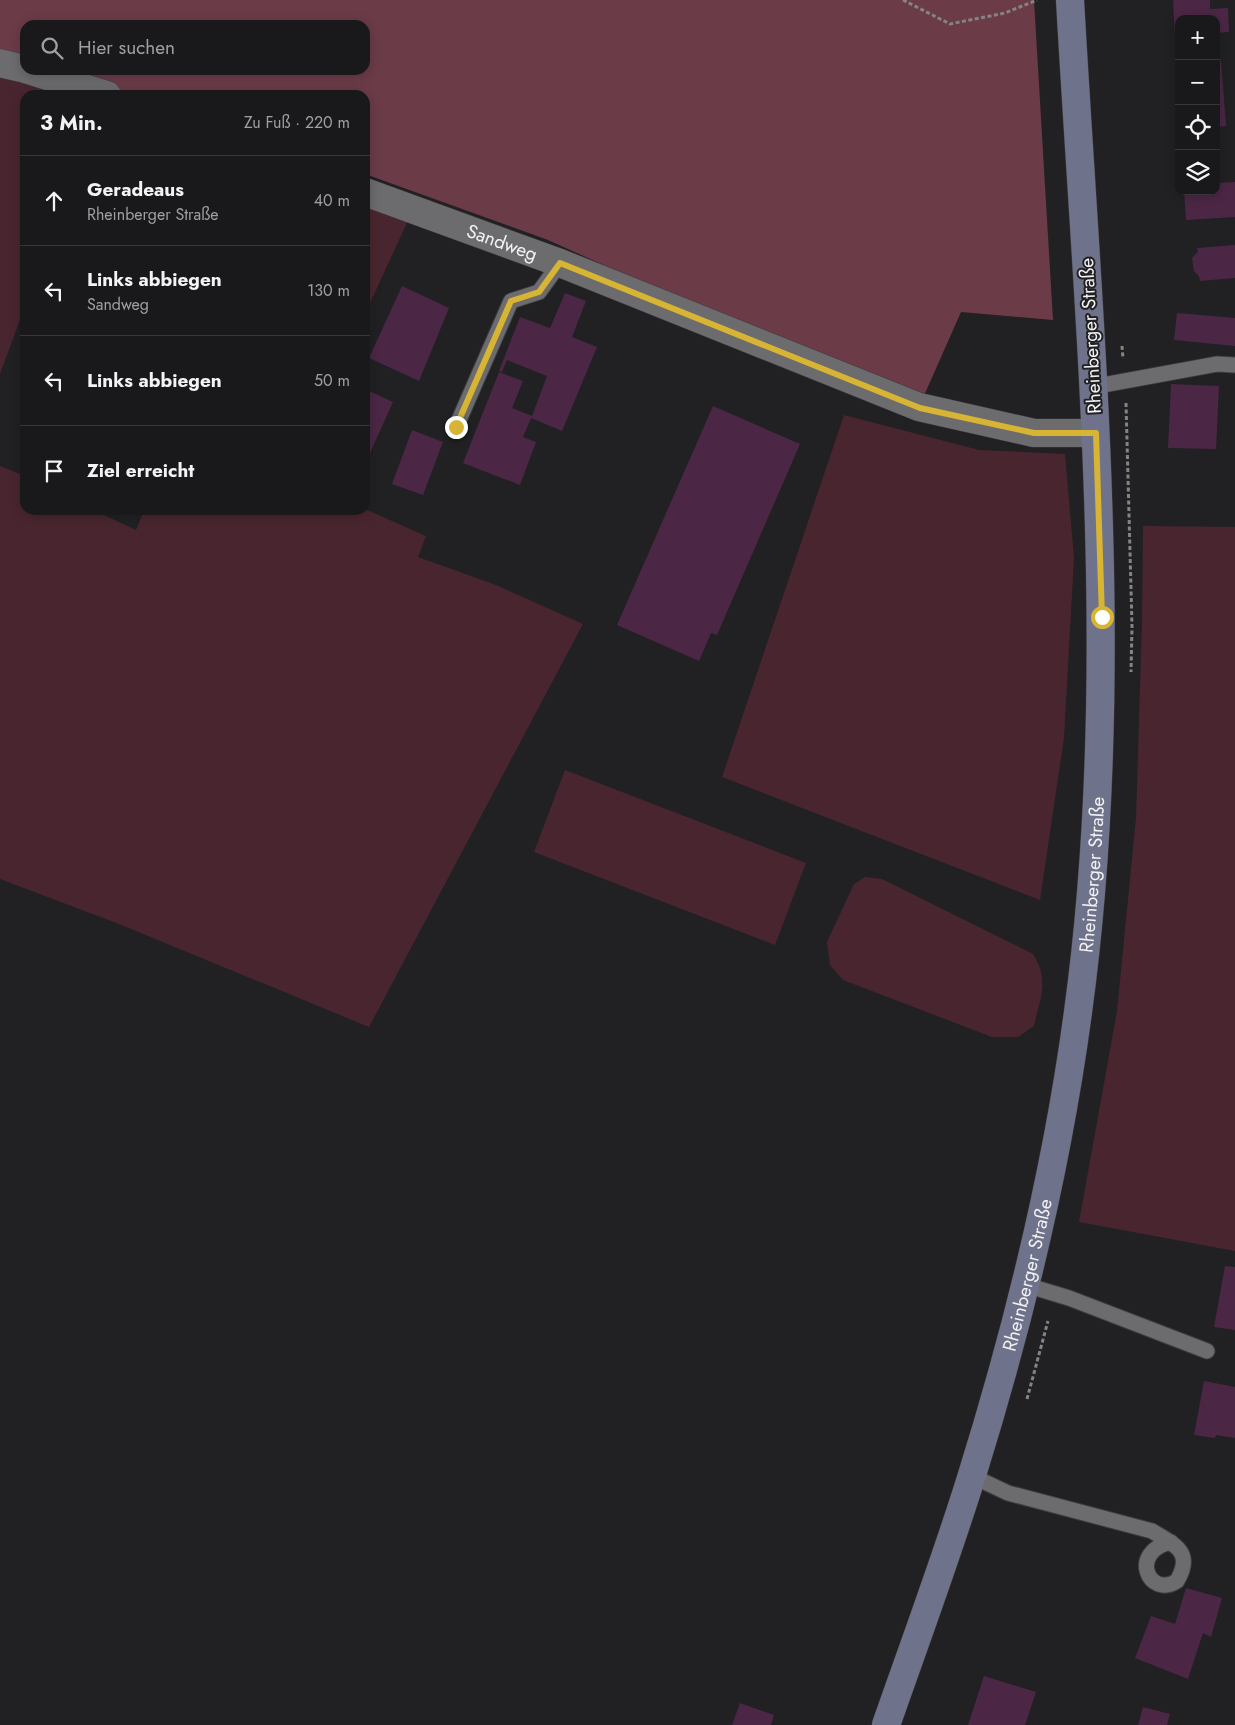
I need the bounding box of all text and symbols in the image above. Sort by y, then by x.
map controls [1175,15,1220,195]
button: + [1175,15,1220,60]
search box [20,20,370,75]
icon: search [38,34,66,62]
text: Hier suchen [78,34,175,61]
button: − [1175,60,1220,105]
button: locate [1175,105,1220,150]
text: 3 Min. [40,108,103,138]
text: Zu Fuß · 220 m [244,111,350,134]
button: layers [1175,150,1220,195]
text: Geradeaus [87,176,184,203]
icon: ahead [40,187,68,215]
text: 40 m [314,189,350,212]
text: Rheinberger Straße [87,203,219,226]
street label: Sandweg [463,217,541,268]
street label: Rheinberger Straße [1073,257,1108,415]
text: Links abbiegen [87,266,222,293]
icon: left [40,277,68,305]
text: 130 m [307,279,350,302]
text: Sandweg [87,293,149,316]
icon: left [40,367,68,395]
text: Links abbiegen [87,367,222,394]
text: 50 m [314,369,350,392]
route end [445,416,468,439]
icon: arrive [40,457,68,485]
text: Ziel erreicht [87,457,194,484]
route start [1091,606,1114,629]
street label: Rheinberger Straße [1072,796,1111,954]
street label: Rheinberger Straße [996,1196,1059,1354]

